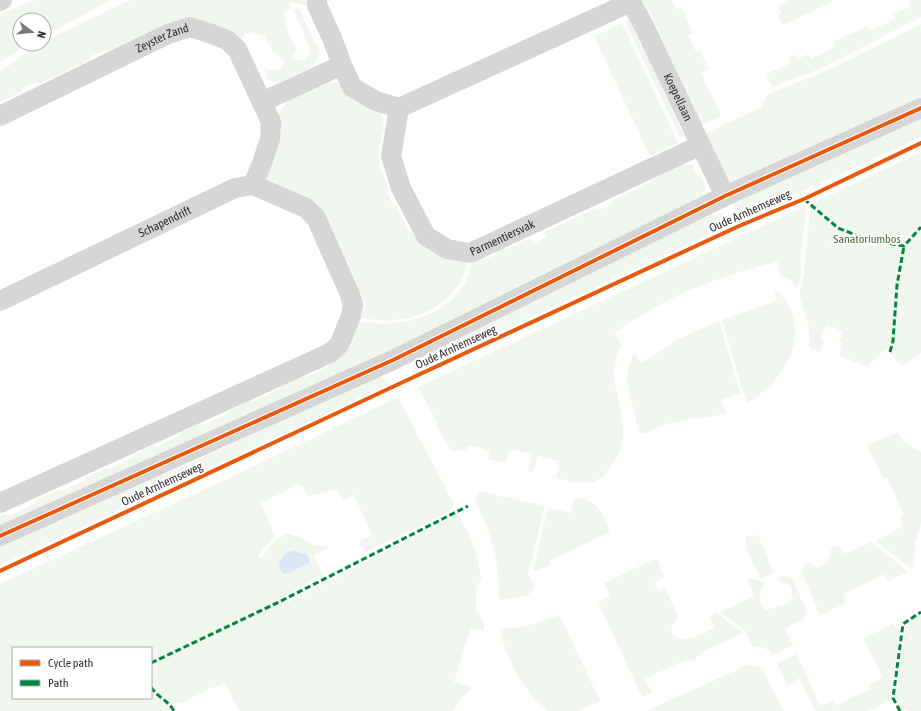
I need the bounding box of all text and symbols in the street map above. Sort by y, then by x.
north arrow [12,12,52,52]
street label: Zeyster Zand [133,21,190,56]
text: N [35,30,48,40]
street label: Koepellaan [661,71,695,123]
street label: Oude Arnhemseweg [707,186,794,235]
street label: Schapendrift [136,203,194,240]
street label: Parmentiersvak [468,216,538,259]
park label: Sanatoriumbos [833,232,901,246]
street label: Oude Arnhemseweg [413,322,500,372]
street label: Oude Arnhemseweg [119,459,206,509]
legend [12,647,152,699]
text: Cycle path [48,656,93,670]
text: Path [48,676,69,690]

